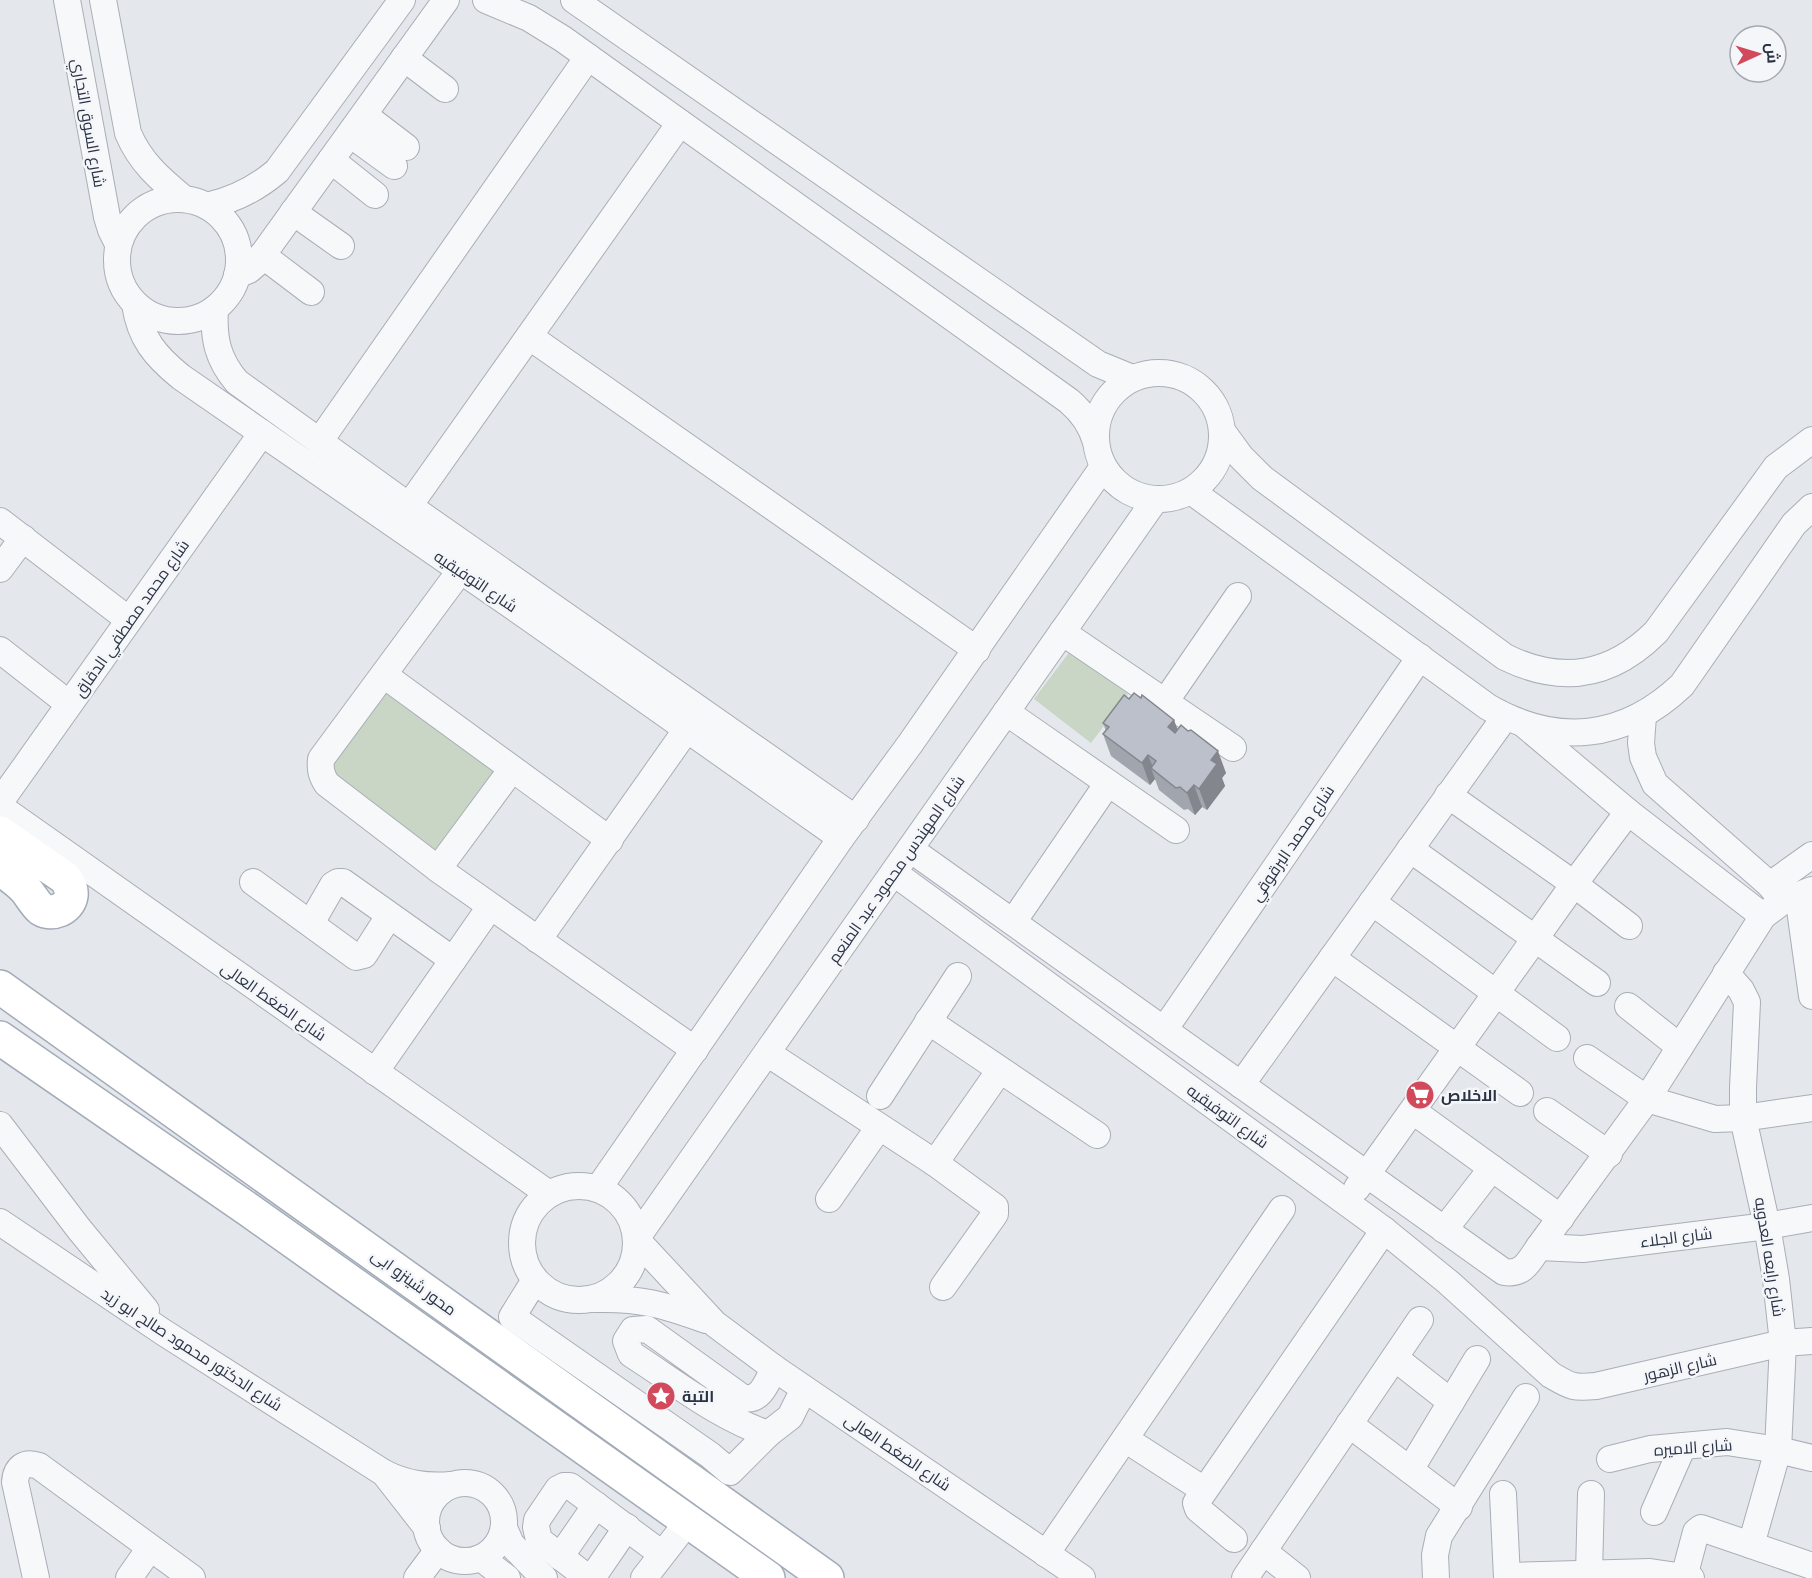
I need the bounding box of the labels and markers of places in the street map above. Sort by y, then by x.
supermarket icon: الاخلاص [1404,1079,1436,1111]
place label: الاخلاص [1441,1086,1497,1105]
place icon: التبة [645,1380,677,1412]
place label: التبة [682,1387,714,1406]

